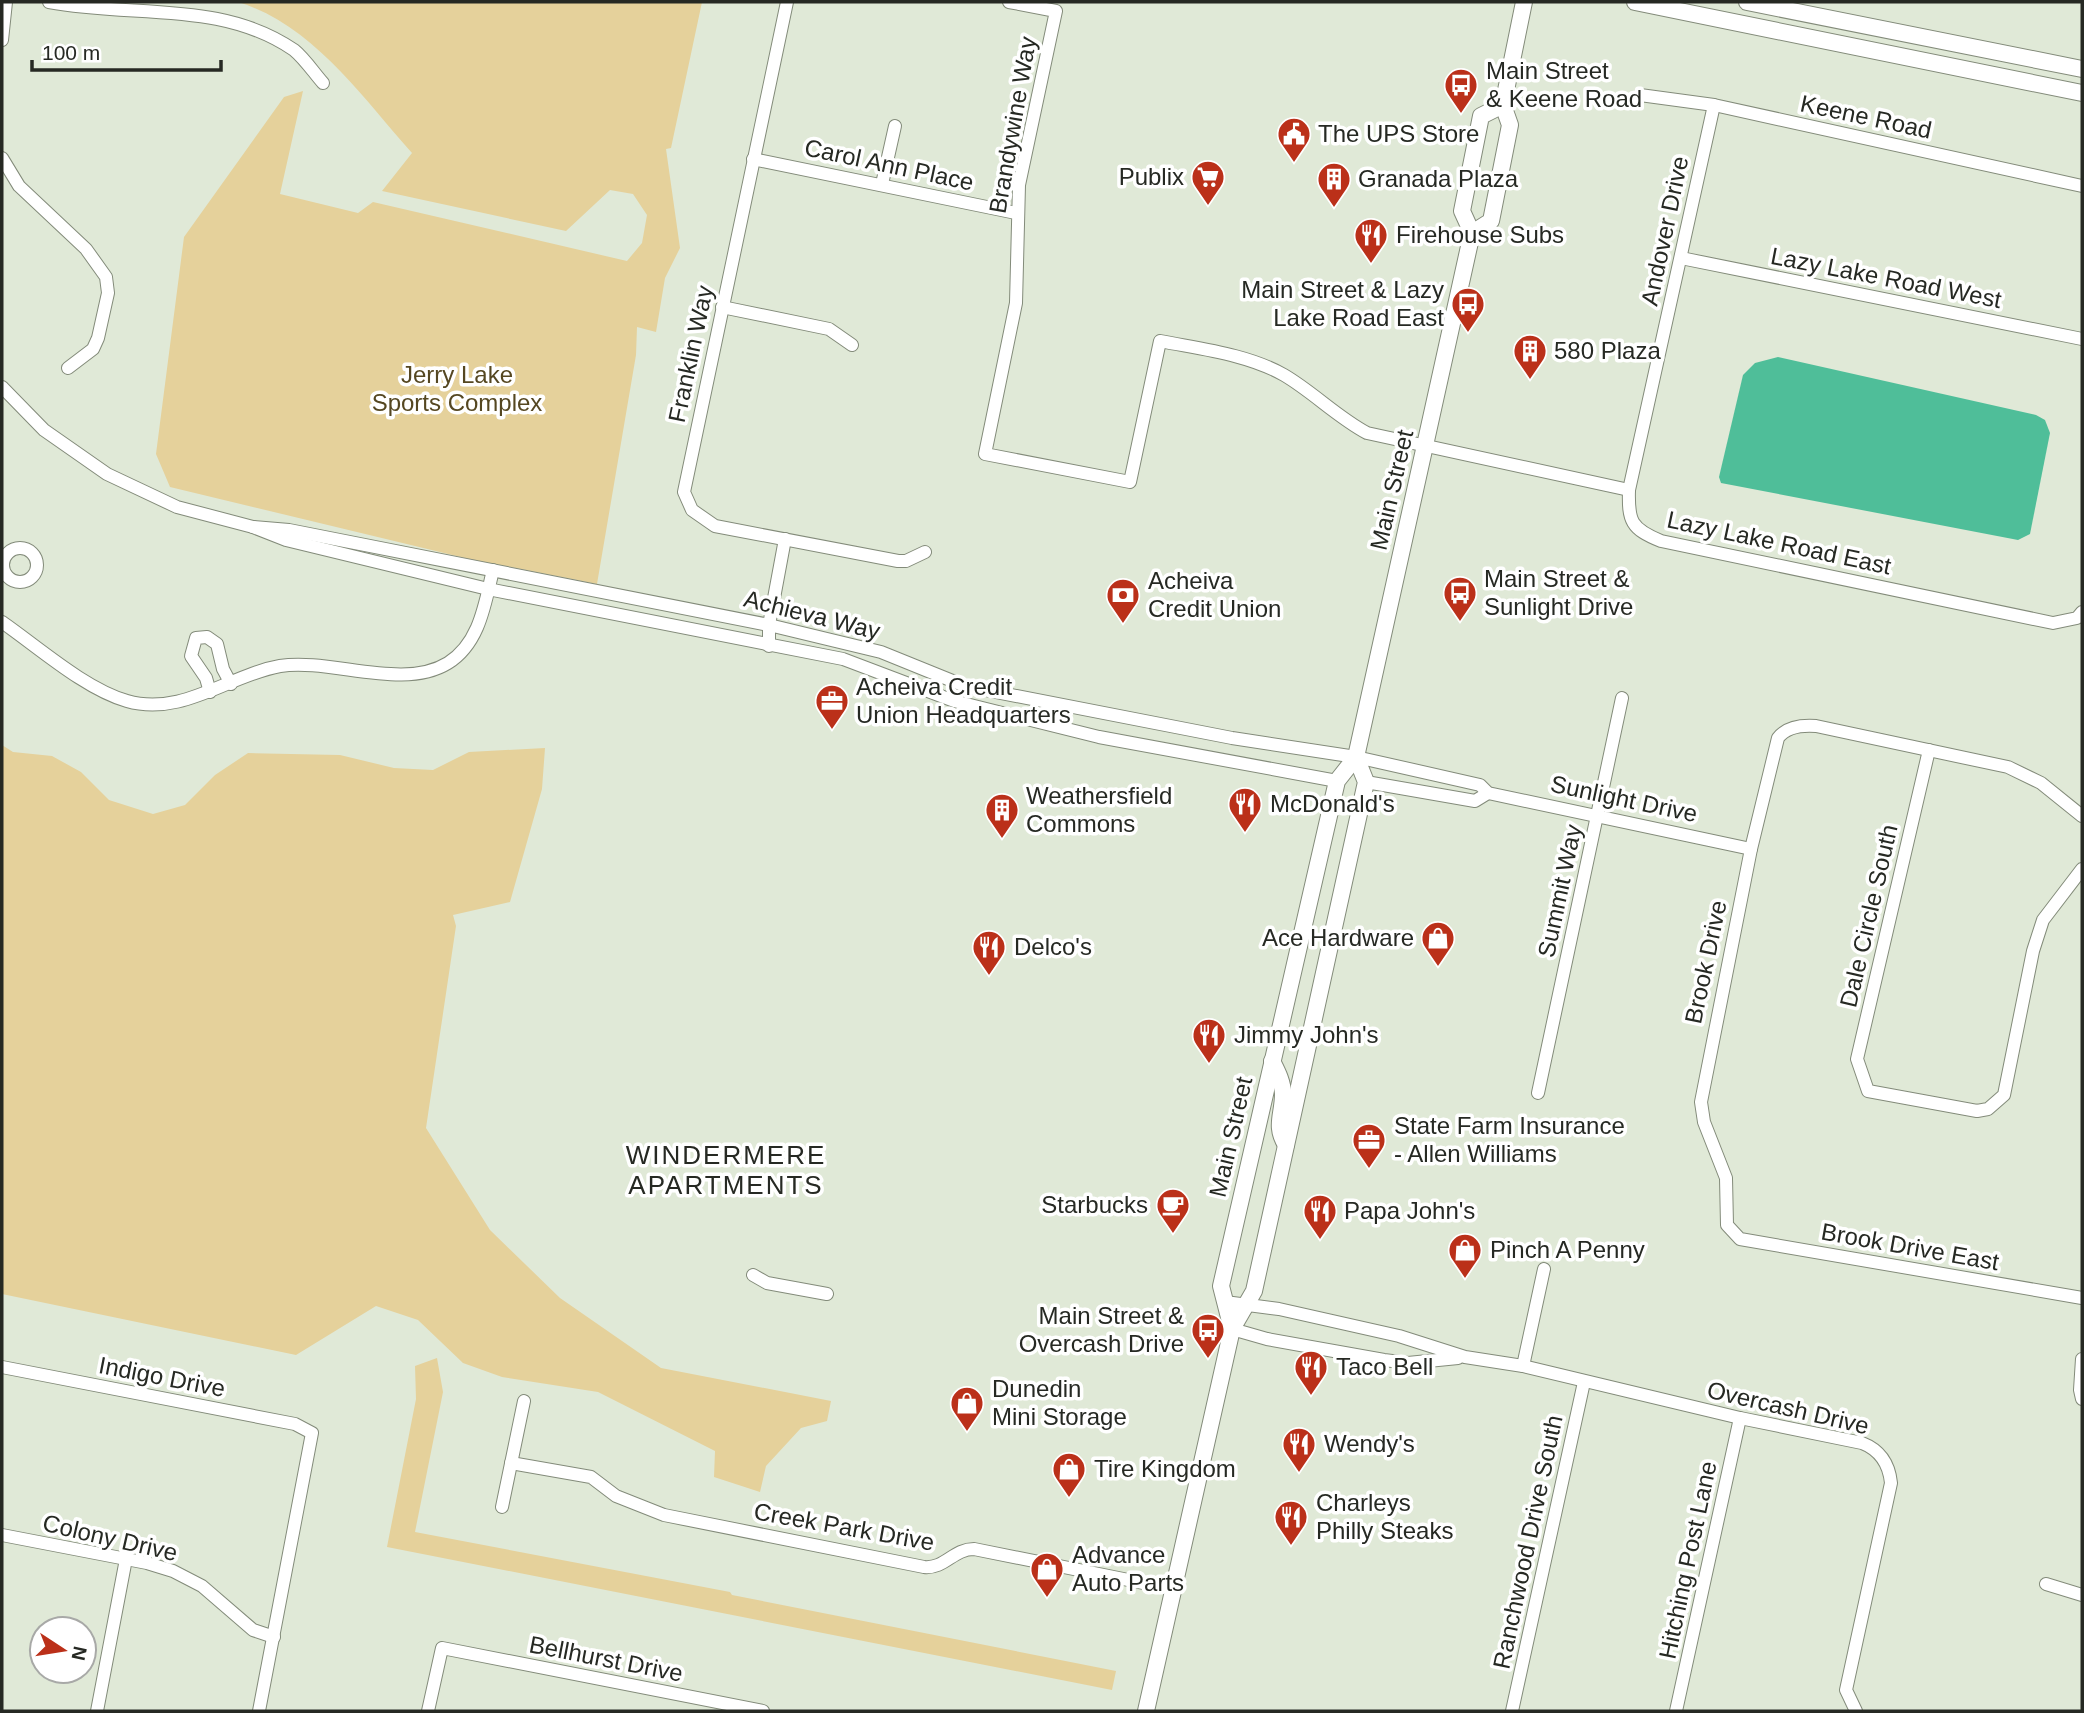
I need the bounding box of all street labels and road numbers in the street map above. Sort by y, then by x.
street label: Brandywine Way [984,34,1041,215]
street label: Keene Road [1798,89,1934,144]
street label: Carol Ann Place [802,133,976,196]
street label: Andover Drive [1635,154,1694,308]
street label: Lazy Lake Road West [1768,242,2004,313]
street label: Franklin Way [663,283,718,425]
street label: Main Street [1365,427,1419,553]
street label: Lazy Lake Road East [1665,506,1894,580]
street label: Achieva Way [741,585,883,644]
street label: Sunlight Drive [1548,770,1700,827]
street label: Summit Way [1532,822,1587,960]
street label: Dale Circle South [1834,822,1903,1010]
street label: Brook Drive [1679,898,1732,1026]
street label: Main Street [1204,1074,1258,1200]
street label: Brook Drive East [1819,1218,2001,1275]
street label: Indigo Drive [97,1351,228,1402]
street label: Overcash Drive [1705,1376,1872,1439]
street label: Ranchwood Drive South [1487,1413,1568,1671]
street label: Hitching Post Lane [1653,1459,1722,1661]
street label: Creek Park Drive [752,1497,936,1556]
street label: Colony Drive [40,1509,180,1566]
street label: Bellhurst Drive [527,1630,685,1687]

